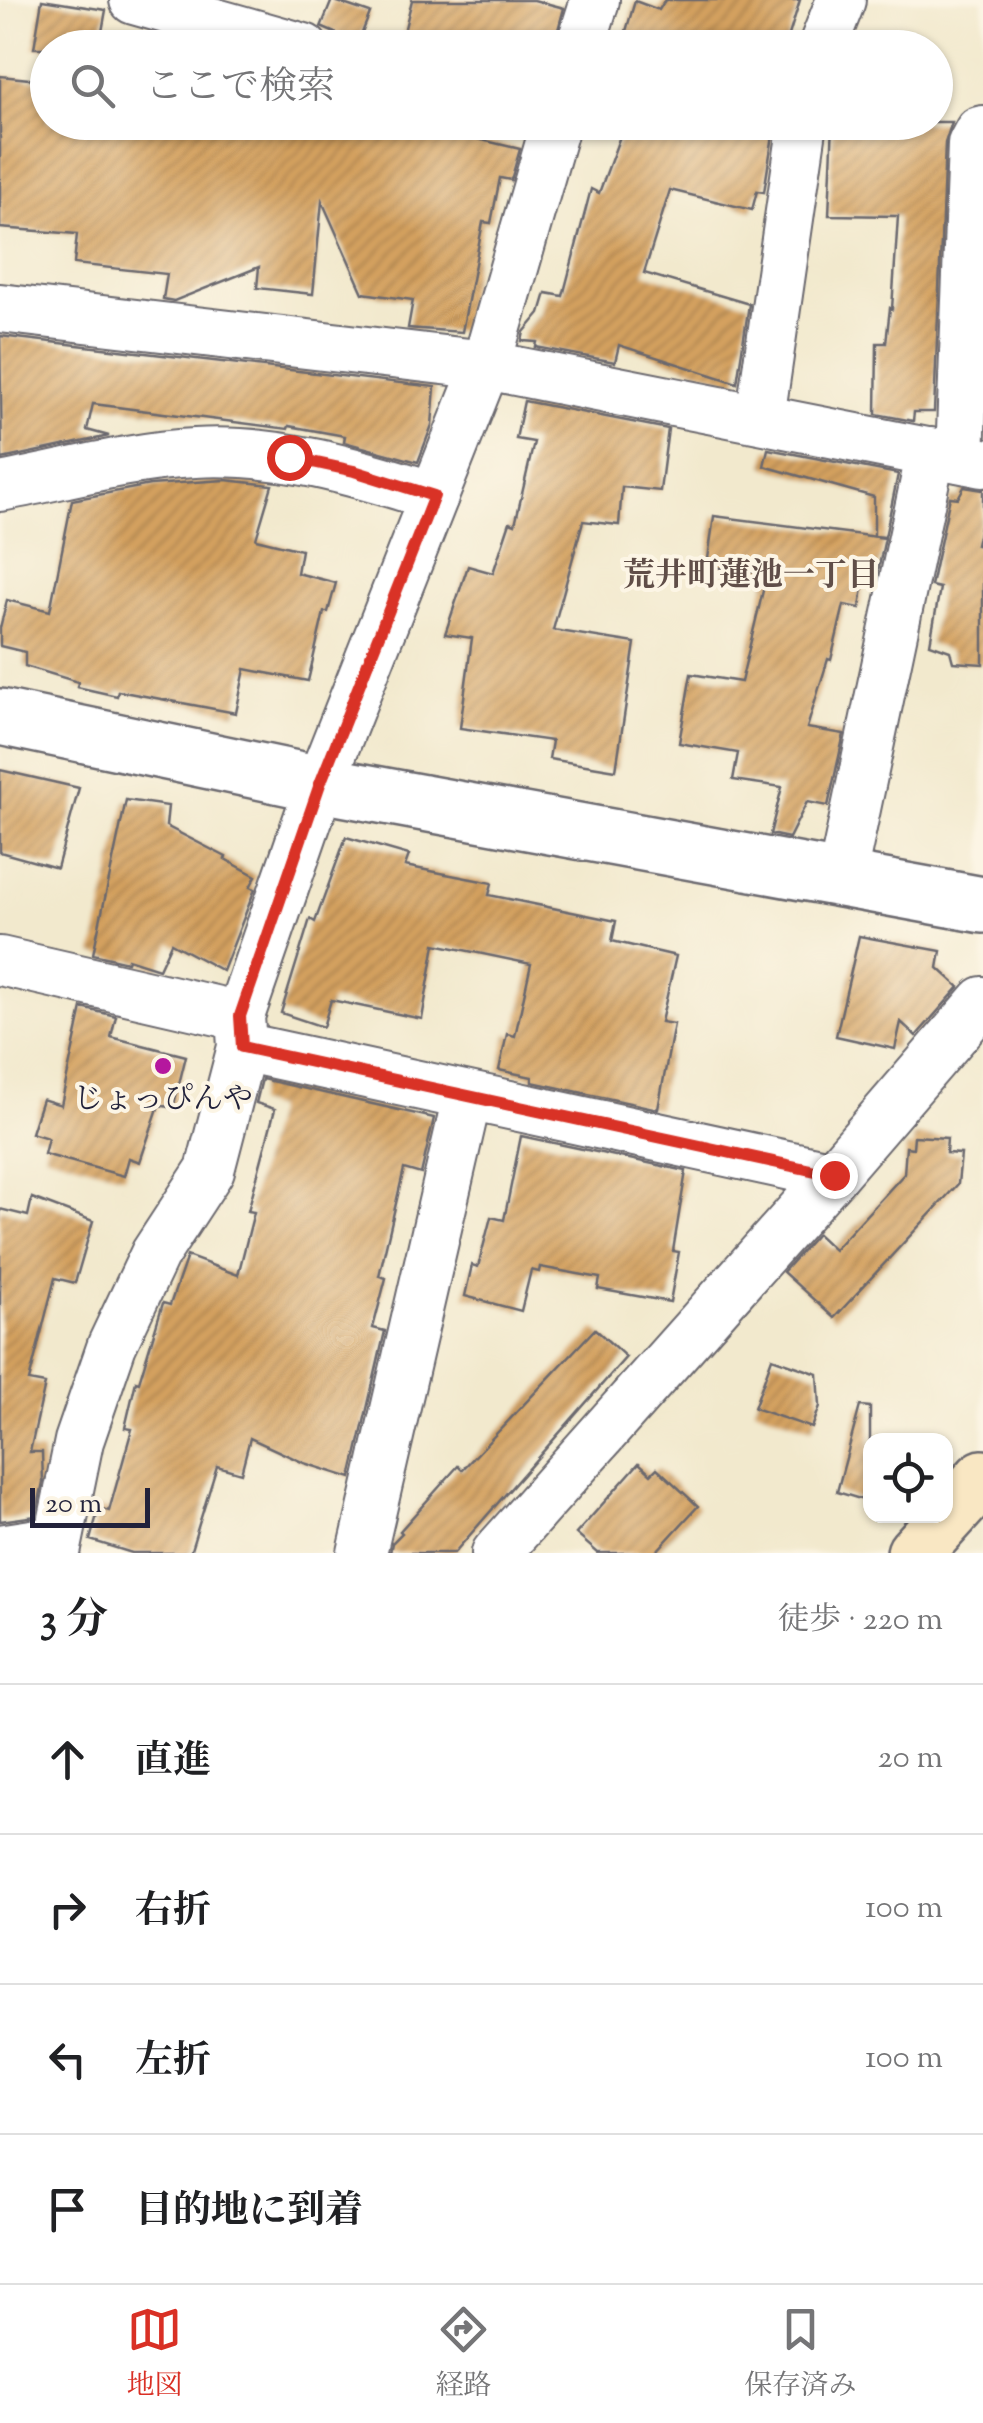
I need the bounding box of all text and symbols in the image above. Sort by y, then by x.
search box [30,30,953,140]
icon: search [65,58,120,113]
text: ここで検索 [145,62,335,116]
route start [267,435,313,481]
district label: 荒井町蓮池一丁目 [623,554,879,600]
marker: じょっぴんや [152,1055,174,1077]
place label: じょっぴんや [73,1079,253,1122]
route end [812,1153,858,1199]
map controls [863,1433,953,1523]
button: locate [863,1433,953,1523]
scale bar [30,1483,150,1528]
text: 20 m [45,1485,102,1525]
text: 3 分 [40,1592,108,1652]
text: 徒歩 · 220 m [777,1598,943,1644]
icon: ahead [40,1732,95,1787]
text: 直進 [135,1736,211,1790]
text: 20 m [878,1736,943,1782]
icon: right [40,1882,95,1937]
text: 右折 [135,1886,211,1940]
text: 100 m [865,1886,943,1932]
icon: left [40,2032,95,2087]
text: 左折 [135,2036,211,2090]
text: 100 m [865,2036,943,2082]
icon: arrive [40,2182,95,2237]
text: 目的地に到着 [135,2186,363,2240]
tab: 地図 [126,2302,183,2407]
tab: 経路 [435,2302,492,2407]
tab: 保存済み [744,2302,857,2407]

